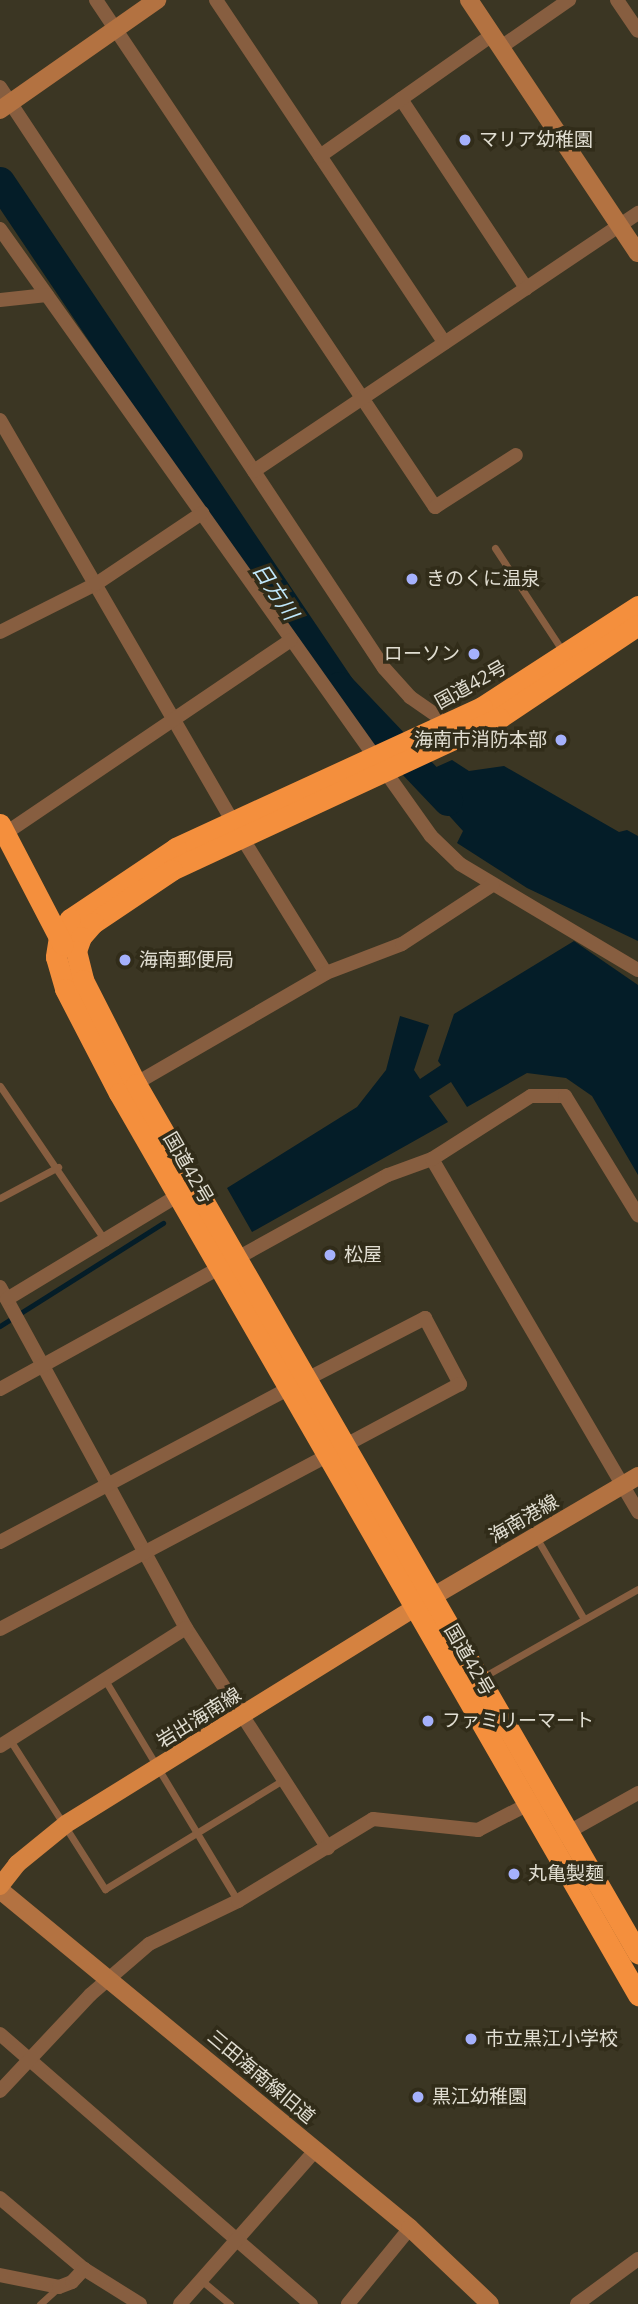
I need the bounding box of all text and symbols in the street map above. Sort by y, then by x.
place label: マリア幼稚園 [479,129,593,151]
marker: マリア幼稚園 [457,132,473,148]
water label: 日方川 [248,558,304,624]
place label: きのくに温泉 [426,568,540,590]
marker: きのくに温泉 [404,571,420,587]
place label: ローソン [384,643,460,665]
marker: ローソン [466,646,482,662]
street label: 国道42号 [431,656,511,714]
place label: 海南市消防本部 [414,729,547,751]
marker: 海南市消防本部 [553,732,569,748]
place label: 海南郵便局 [139,949,234,971]
marker: 海南郵便局 [117,952,133,968]
street label: 国道42号 [158,1128,218,1208]
place label: 松屋 [344,1244,382,1266]
marker: 松屋 [322,1247,338,1263]
street label: 海南港線 [485,1490,563,1548]
street label: 国道42号 [439,1620,499,1700]
street label: 岩出海南線 [153,1683,245,1753]
place label: ファミリーマート [442,1710,594,1732]
marker: ファミリーマート [420,1713,436,1729]
place label: 丸亀製麺 [528,1863,604,1885]
marker: 丸亀製麺 [506,1866,522,1882]
street label: 三田海南線旧道 [203,2026,319,2128]
place label: 市立黒江小学校 [485,2028,618,2050]
marker: 市立黒江小学校 [463,2031,479,2047]
place label: 黒江幼稚園 [432,2086,527,2108]
marker: 黒江幼稚園 [410,2089,426,2105]

